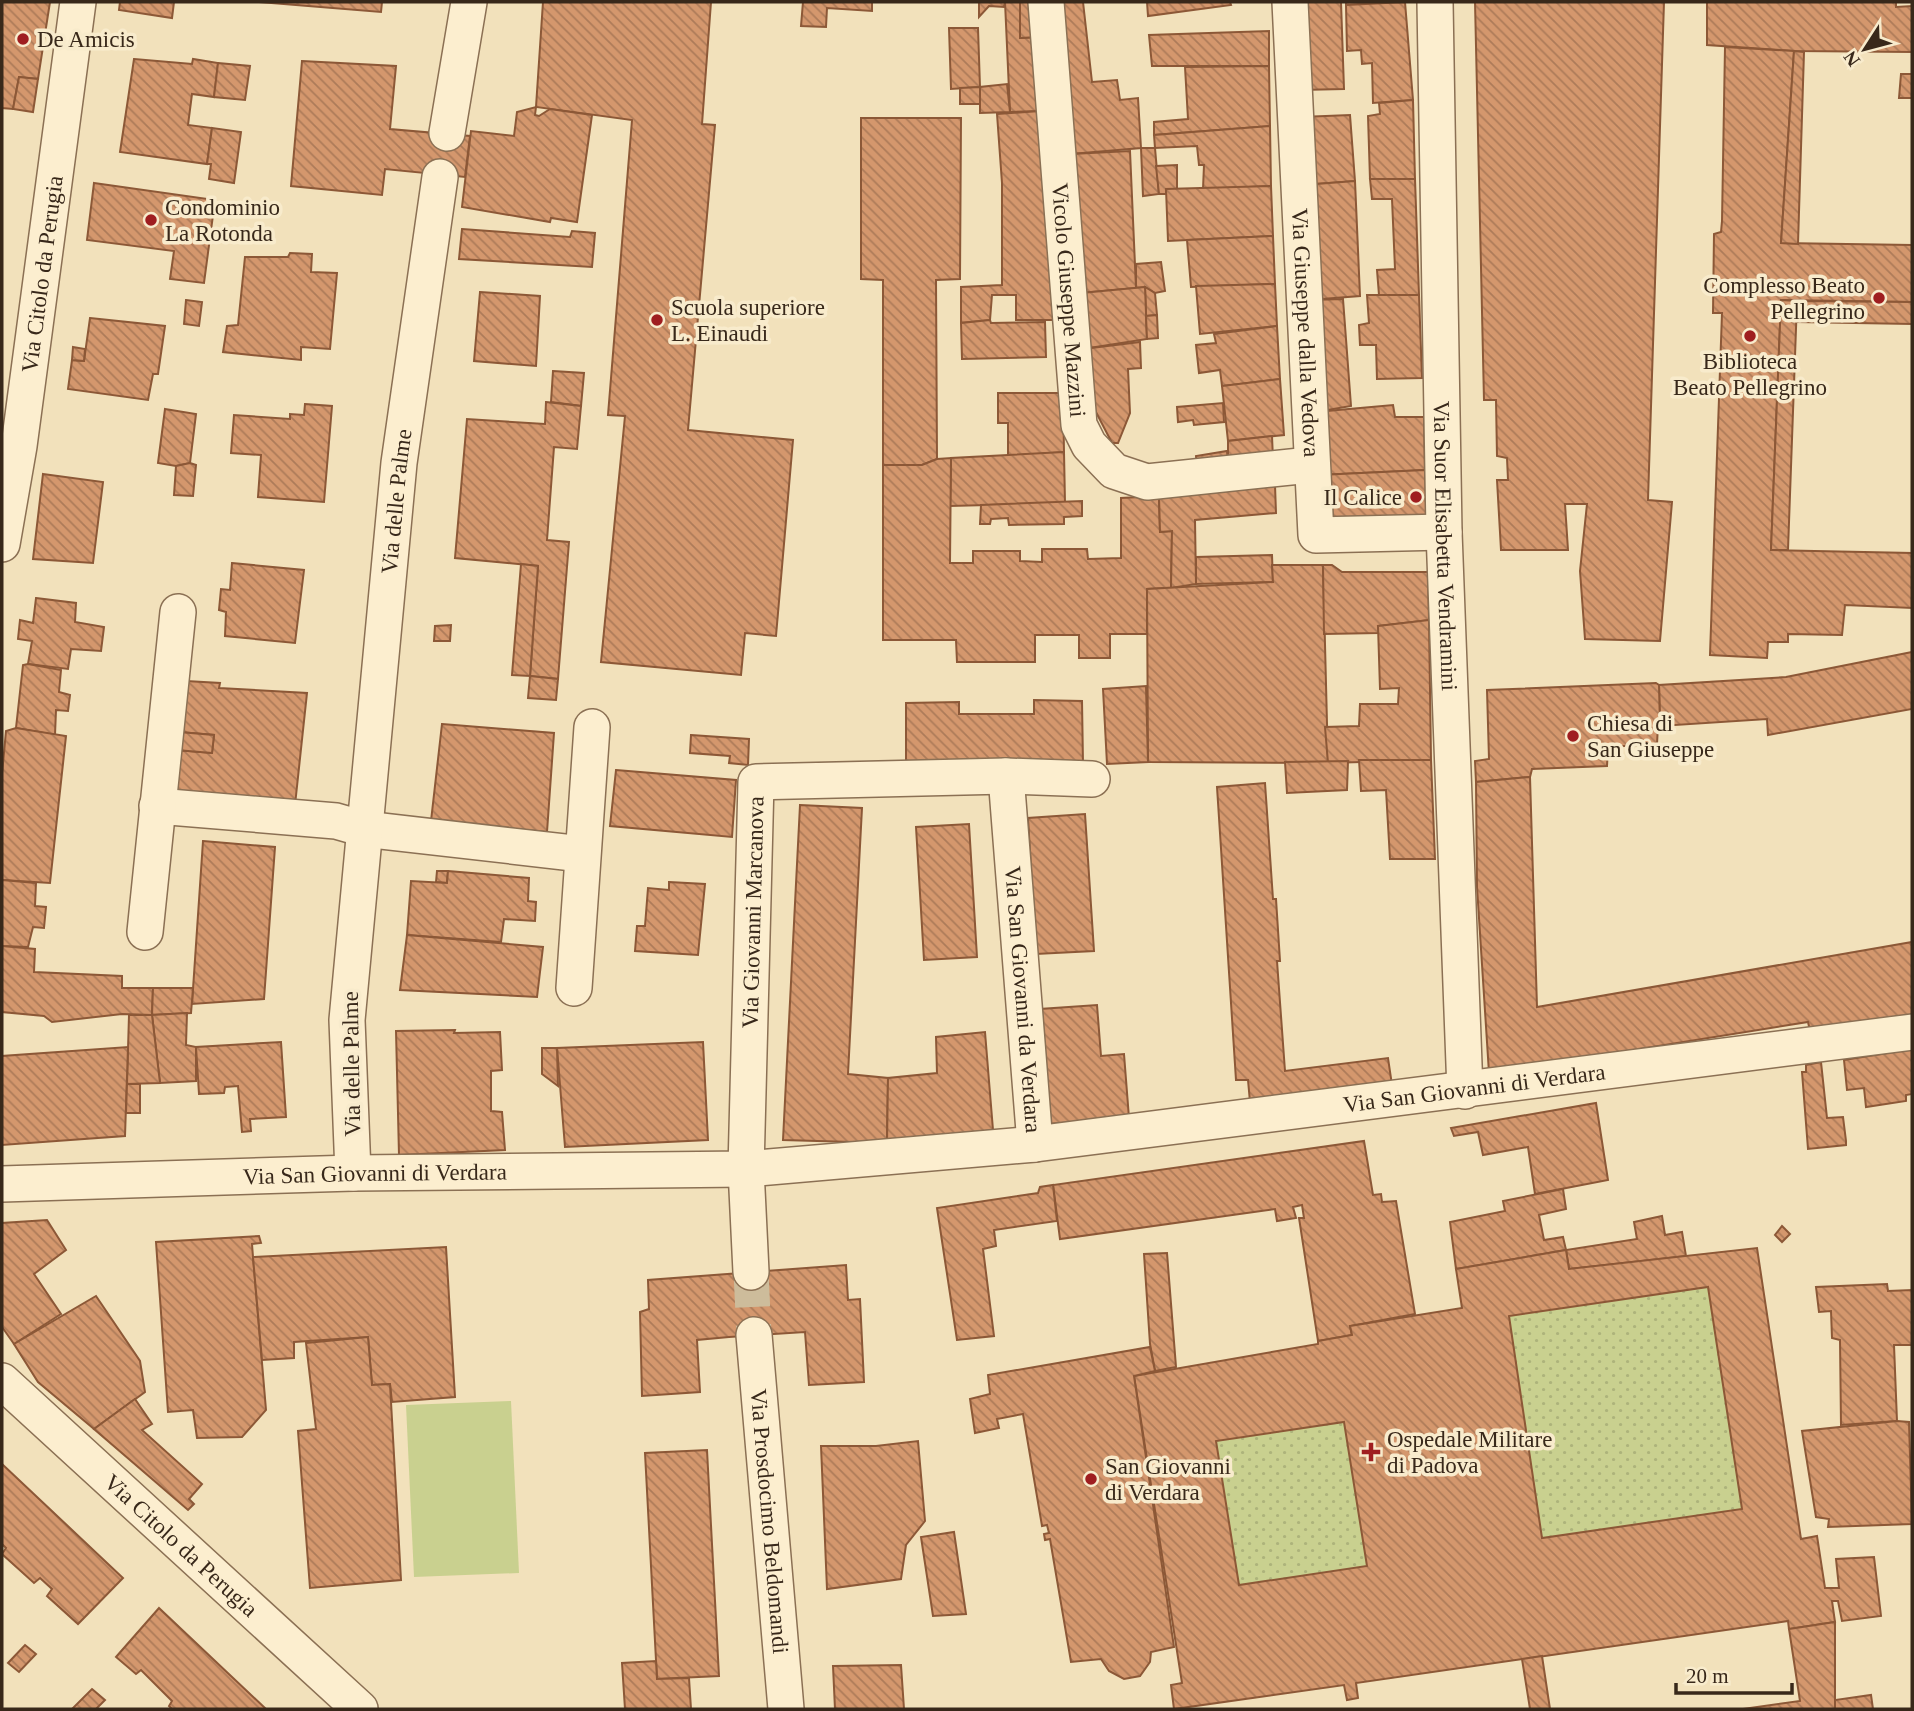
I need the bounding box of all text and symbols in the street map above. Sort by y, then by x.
north arrow [1830,14,1900,84]
place label: De Amicis [37,27,135,52]
marker: De Amicis [15,31,31,47]
text: N [1839,47,1864,70]
street label: Via Citolo da Perugia [17,174,68,374]
street label: Vicolo Giuseppe Mazzini [1047,182,1090,418]
place label: Condominio La Rotonda [165,195,280,246]
street label: Via Giuseppe dalla Vedova [1287,208,1324,458]
marker: Condominio La Rotonda [143,212,159,228]
place label: Complesso Beato Pellegrino [1703,273,1865,324]
marker: Complesso Beato Pellegrino [1871,290,1887,306]
place label: Scuola superiore L. Einaudi [671,295,825,346]
marker: Scuola superiore L. Einaudi [649,312,665,328]
marker: Biblioteca Beato Pellegrino [1742,328,1758,344]
place label: Biblioteca Beato Pellegrino [1673,349,1827,400]
street label: Via Suor Elisabetta Vendramini [1429,401,1462,691]
street label: Via delle Palme [377,427,417,575]
place label: Il Calice [1323,485,1402,510]
marker: Il Calice [1408,489,1424,505]
place label: Chiesa di San Giuseppe [1587,711,1714,762]
marker: Chiesa di San Giuseppe [1565,728,1581,744]
street label: Via Giovanni Marcanova [738,796,769,1029]
street label: Via San Giovanni da Verdara [1000,865,1046,1134]
street label: Via delle Palme [338,991,365,1137]
street label: Via San Giovanni di Verdara [1342,1059,1607,1118]
street label: Via San Giovanni di Verdara [242,1159,507,1189]
street label: Via Prosdocimo Beldomandi [746,1388,793,1655]
place label: Ospedale Militare di Padova [1387,1427,1552,1478]
marker: Ospedale Militare di Padova [1361,1442,1381,1462]
place label: San Giovanni di Verdara [1105,1454,1231,1505]
street label: Via Citolo da Perugia [99,1469,263,1622]
marker: San Giovanni di Verdara [1083,1471,1099,1487]
scale bar [1676,1652,1792,1696]
text: 20 m [1686,1664,1729,1688]

